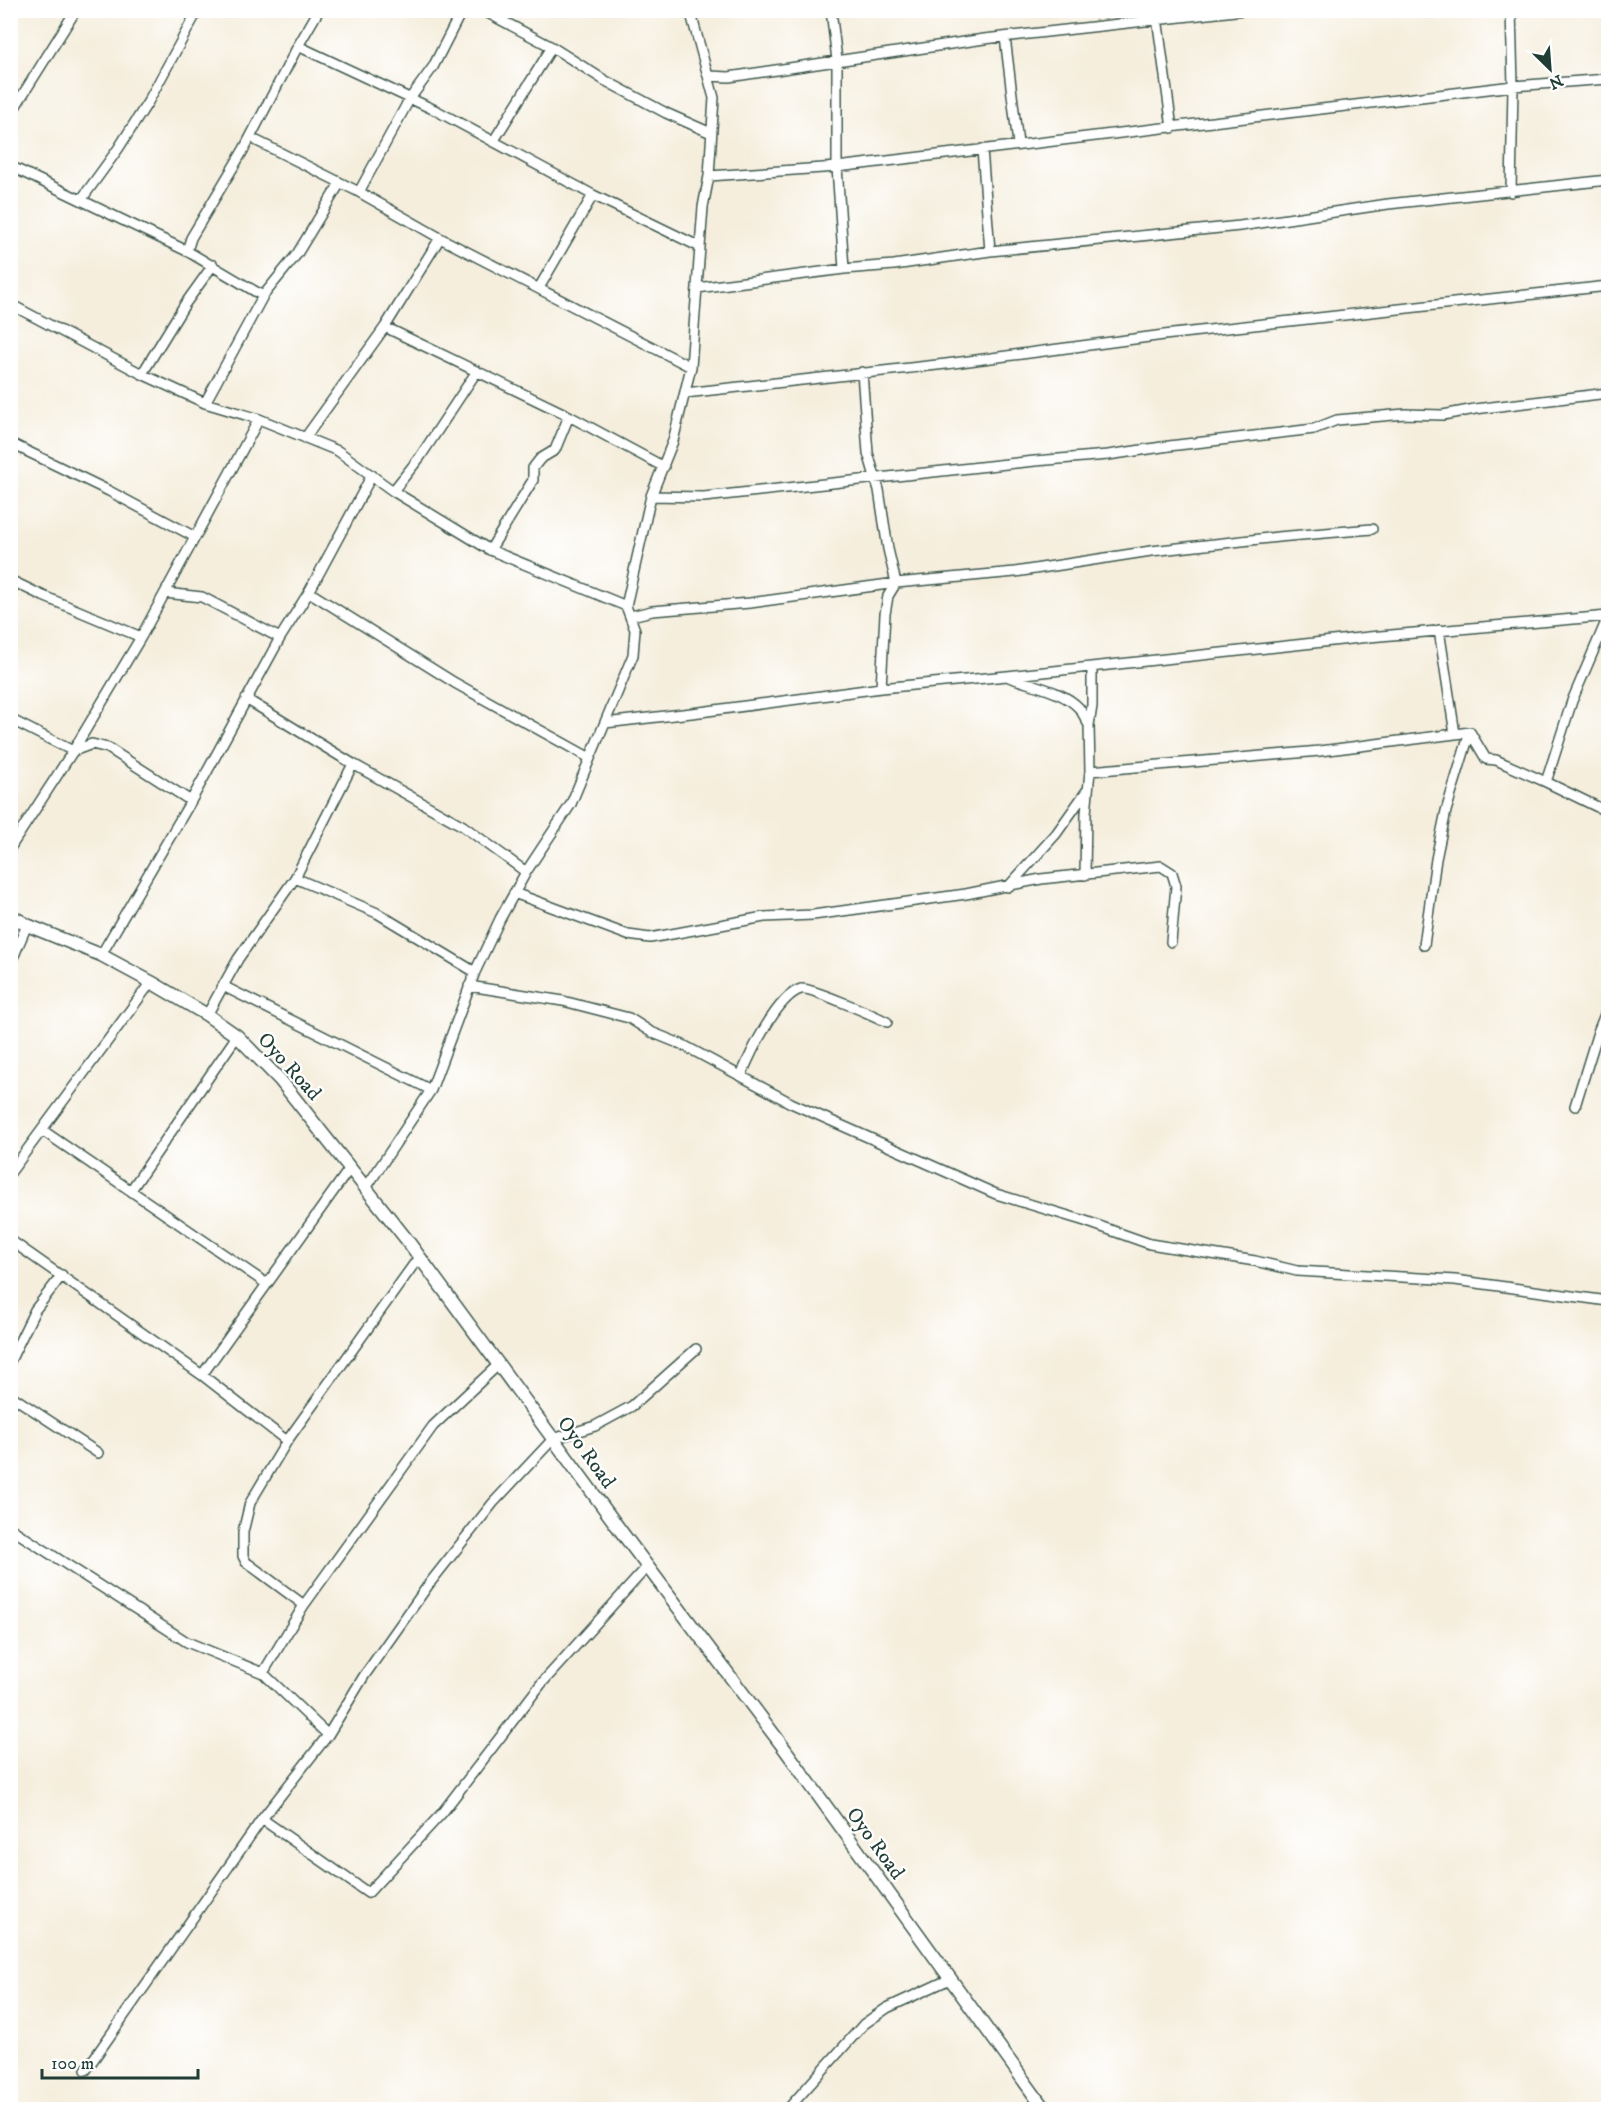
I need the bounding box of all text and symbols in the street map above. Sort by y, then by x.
north arrow [1520,39,1580,99]
text: N [1546,70,1566,94]
street label: Oyo Road [252,1027,327,1107]
street label: Oyo Road [551,1411,621,1494]
street label: Oyo Road [840,1802,910,1885]
scale bar [42,2042,198,2080]
text: 100 m [51,2053,94,2075]

